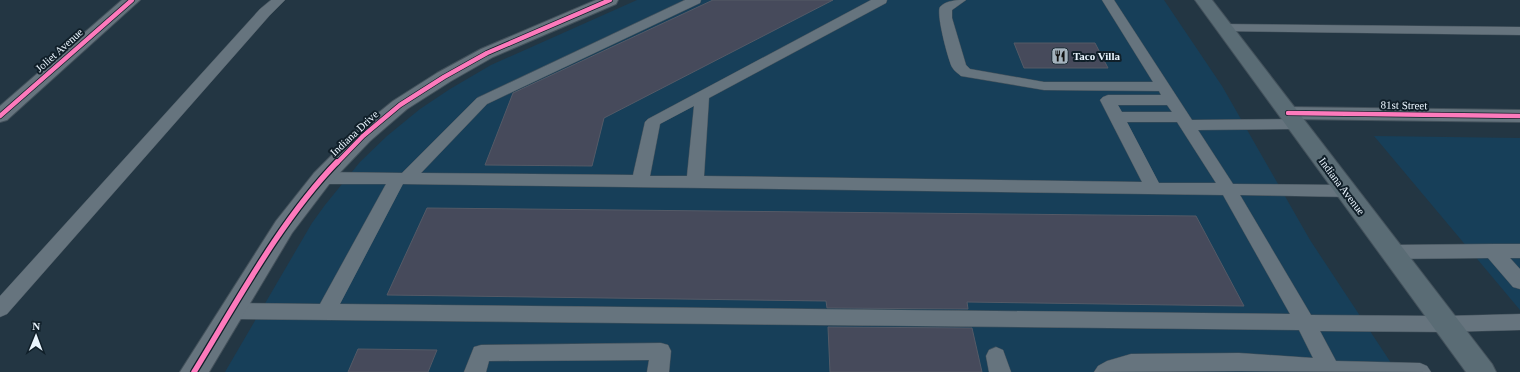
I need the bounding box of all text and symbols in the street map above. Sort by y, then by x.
street label: Joliet Avenue [33,26,85,74]
restaurant icon: Taco Villa [1050,46,1070,66]
place label: Taco Villa [1073,50,1120,62]
street label: 81st Street [1381,99,1427,111]
street label: Indiana Drive [328,108,380,158]
street label: Indiana Avenue [1317,155,1367,217]
north arrow [16,316,56,356]
text: N [32,320,40,332]

